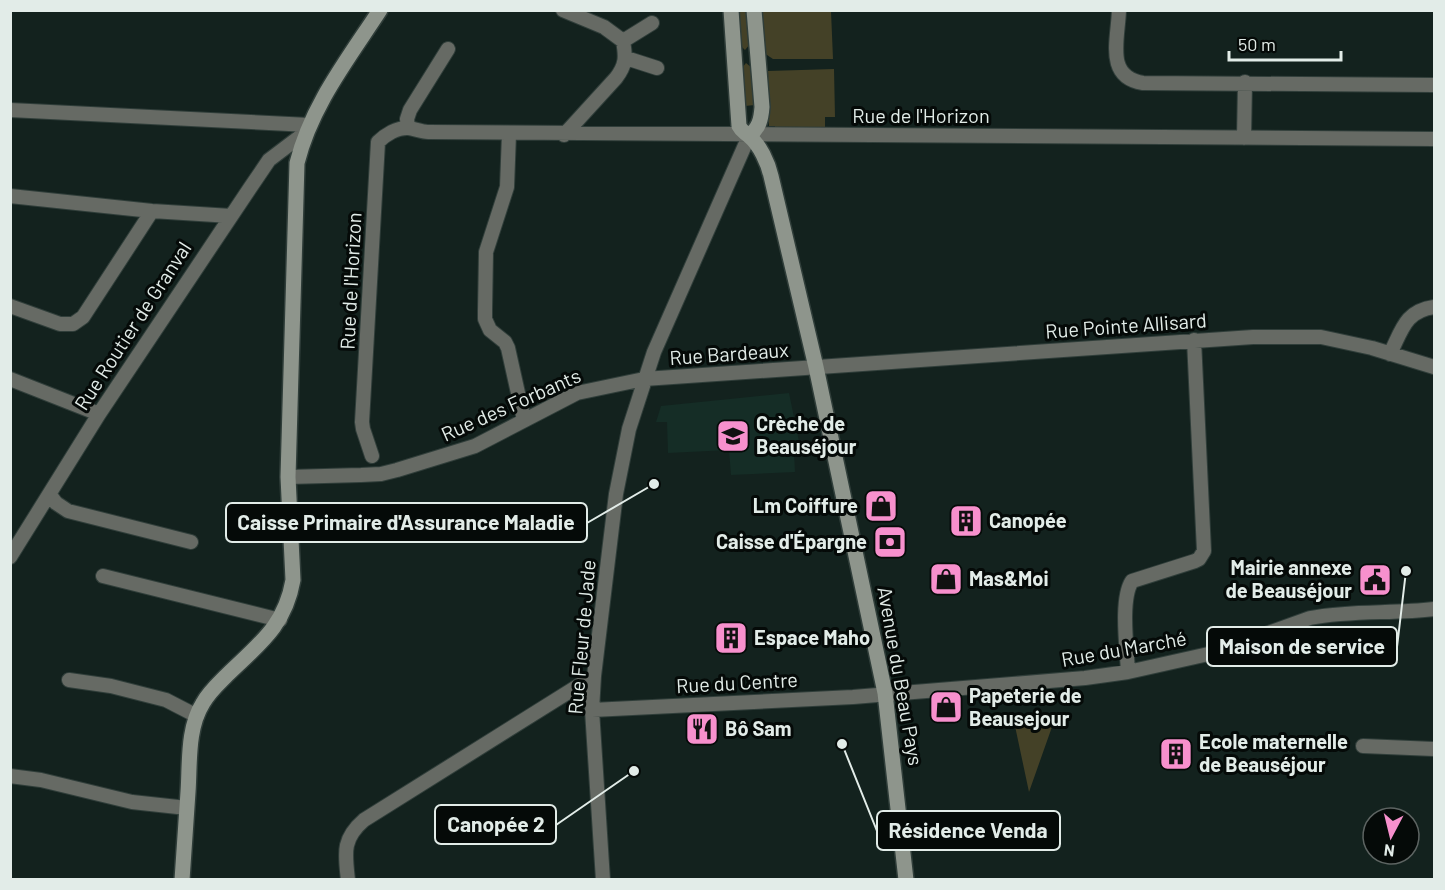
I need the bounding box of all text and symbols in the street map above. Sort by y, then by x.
scale bar [1229,24,1342,62]
text: 50 m [1238,33,1276,55]
street label: Rue de l'Horizon [852,103,990,127]
street label: Rue de l'Horizon [334,212,366,350]
street label: Rue Routier de Granval [69,237,196,414]
street label: Rue Pointe Allisard [1044,307,1208,343]
street label: Rue Bardeaux [669,337,790,369]
street label: Rue des Forbants [437,363,584,446]
place label: Crèche de Beauséjour [756,411,857,458]
school or university icon: Crèche de Beauséjour [715,418,751,454]
shop icon: Lm Coiffure [863,488,899,524]
place label: Lm Coiffure [753,493,858,517]
callout: Caisse Primaire d'Assurance Maladie [226,503,587,542]
building icon: Canopée [948,503,984,539]
place label: Canopée [989,508,1067,532]
text: Caisse Primaire d'Assurance Maladie [237,509,575,534]
bank icon: Caisse d'Épargne [872,524,908,560]
place label: Caisse d'Épargne [716,529,867,553]
place label: Mairie annexe de Beauséjour [1225,555,1352,602]
street label: Rue Fleur de Jade [562,559,600,715]
shop icon: Mas&Moi [928,561,964,597]
public building icon: Mairie annexe de Beauséjour [1357,562,1393,598]
place label: Mas&Moi [969,566,1049,590]
street label: Avenue du Beau Pays [873,584,929,767]
building icon: Espace Maho [713,620,749,656]
place label: Espace Maho [754,625,870,649]
street label: Rue du Marché [1059,625,1188,671]
callout: Maison de service [1207,627,1397,666]
text: Maison de service [1219,633,1385,658]
street label: Rue du Centre [675,667,798,697]
place label: Papeterie de Beausejour [969,683,1082,730]
shop icon: Papeterie de Beausejour [928,689,964,725]
restaurant icon: Bô Sam [684,711,720,747]
place label: Bô Sam [725,716,791,740]
place label: Ecole maternelle de Beauséjour [1199,729,1348,776]
building icon: Ecole maternelle de Beauséjour [1158,736,1194,772]
callout: Canopée 2 [435,805,556,844]
north arrow [1361,806,1421,866]
text: Canopée 2 [447,811,545,836]
callout: Résidence Venda [877,811,1060,850]
text: Résidence Venda [888,817,1048,842]
text: N [1383,841,1396,861]

